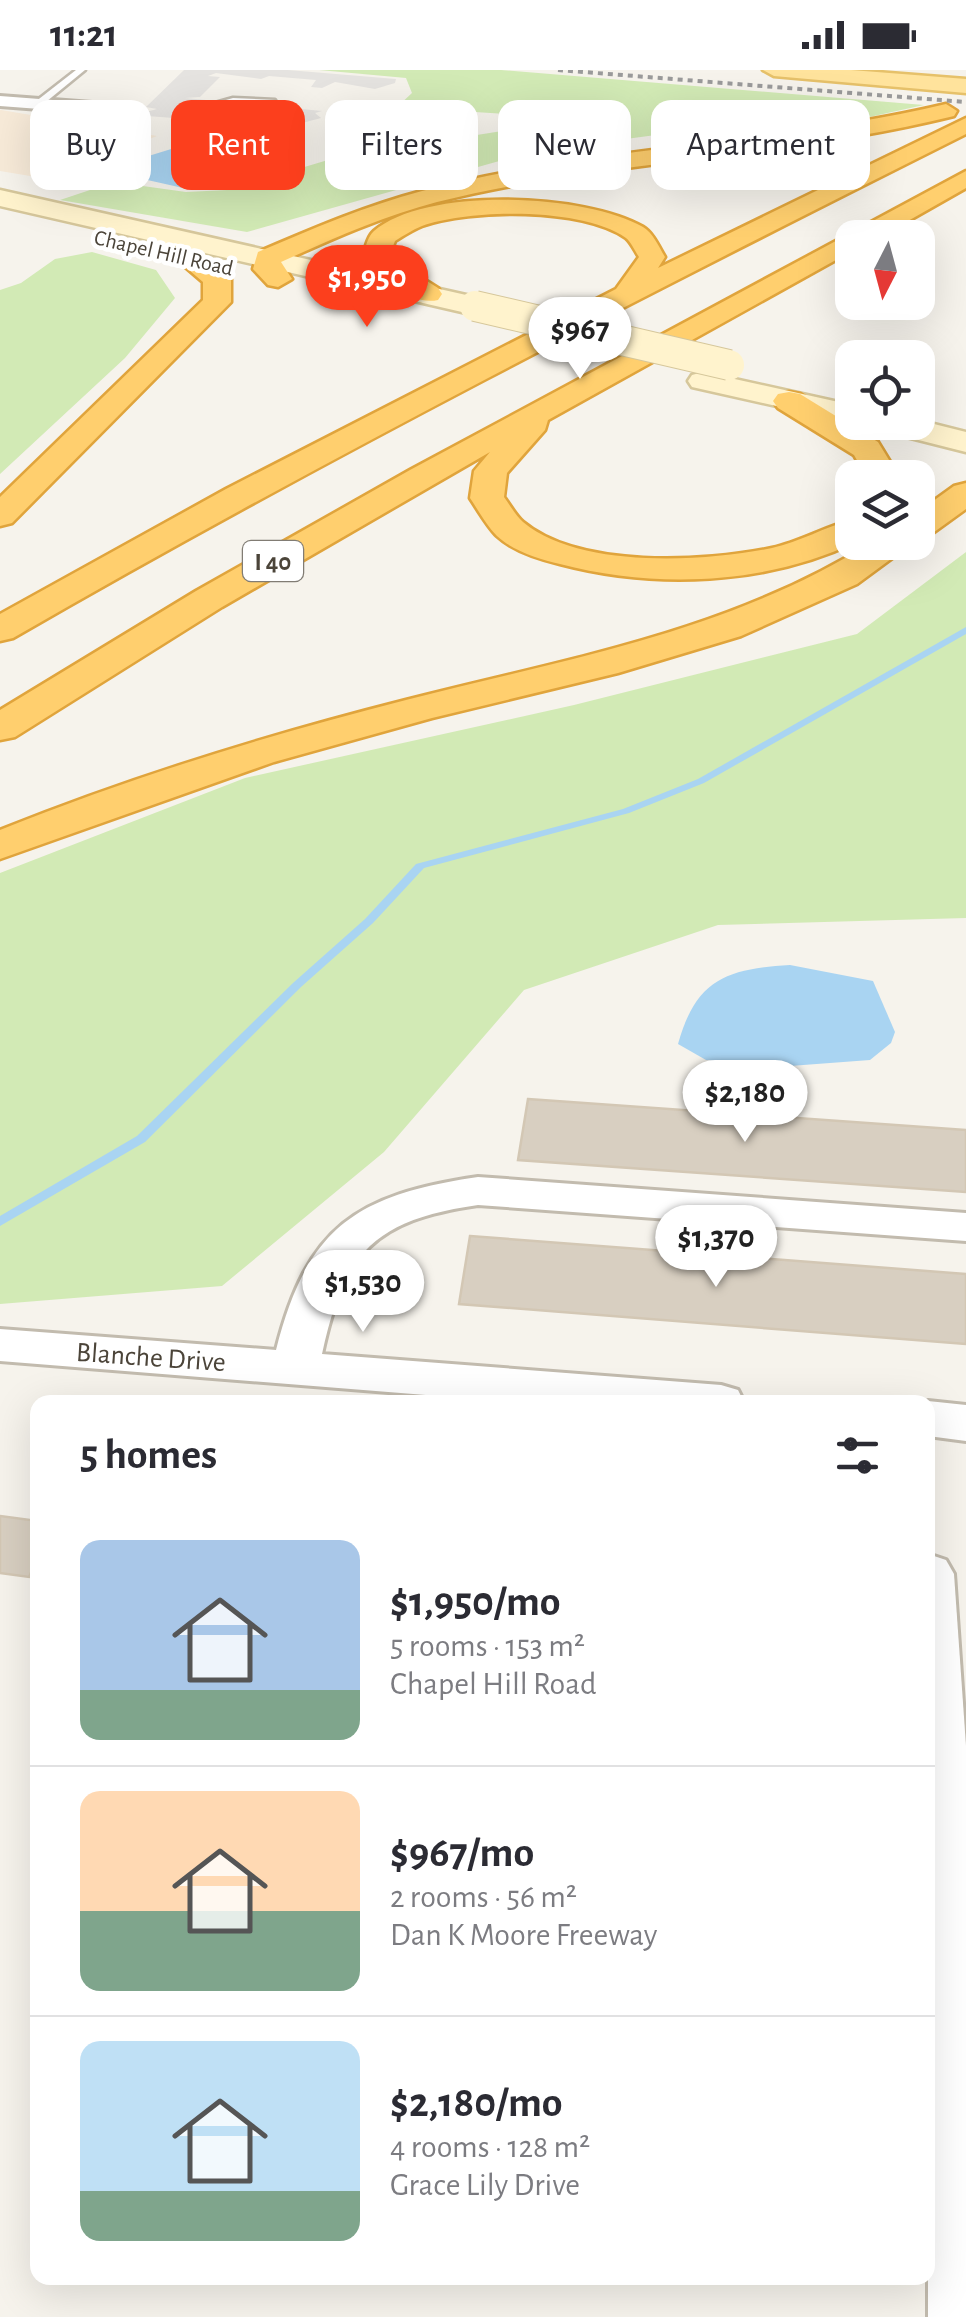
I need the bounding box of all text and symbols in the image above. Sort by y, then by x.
text: 11:21 [50,16,118,54]
chip: Buy [30,100,151,190]
chip: Rent [171,100,305,190]
chip: Filters [325,100,478,190]
chip: New [498,100,631,190]
chip: Apartment [651,100,870,190]
north arrow [835,220,935,320]
map controls [835,220,935,560]
street label: Chapel Hill Road [92,226,235,280]
pin: $1,950 [286,245,448,330]
text: $1,950 [327,261,407,293]
pin: $967 [521,297,639,382]
text: $967 [550,313,610,345]
button: locate [835,340,935,440]
button: layers [835,460,935,560]
road number: I 40 [243,541,303,581]
pin: $2,180 [664,1060,826,1145]
text: $2,180 [705,1076,785,1108]
pin: $1,370 [635,1205,797,1290]
text: $1,370 [677,1221,755,1253]
pin: $1,530 [282,1250,444,1335]
text: $1,530 [324,1266,402,1298]
street label: Blanche Drive [75,1339,227,1377]
icon: filters [830,1428,885,1483]
text: 5 homes [80,1434,217,1476]
icon: home [160,1580,280,1700]
text: $1,950/mo [390,1581,561,1623]
text: 5 rooms · 153 m² [390,1630,585,1662]
text: Chapel Hill Road [390,1668,597,1700]
icon: home [160,1831,280,1951]
text: $967/mo [390,1832,534,1874]
text: 2 rooms · 56 m² [390,1881,577,1913]
text: Dan K Moore Freeway [390,1919,657,1951]
icon: home [160,2081,280,2201]
text: $2,180/mo [390,2082,563,2124]
text: 4 rooms · 128 m² [390,2131,590,2163]
text: Grace Lily Drive [390,2169,580,2201]

